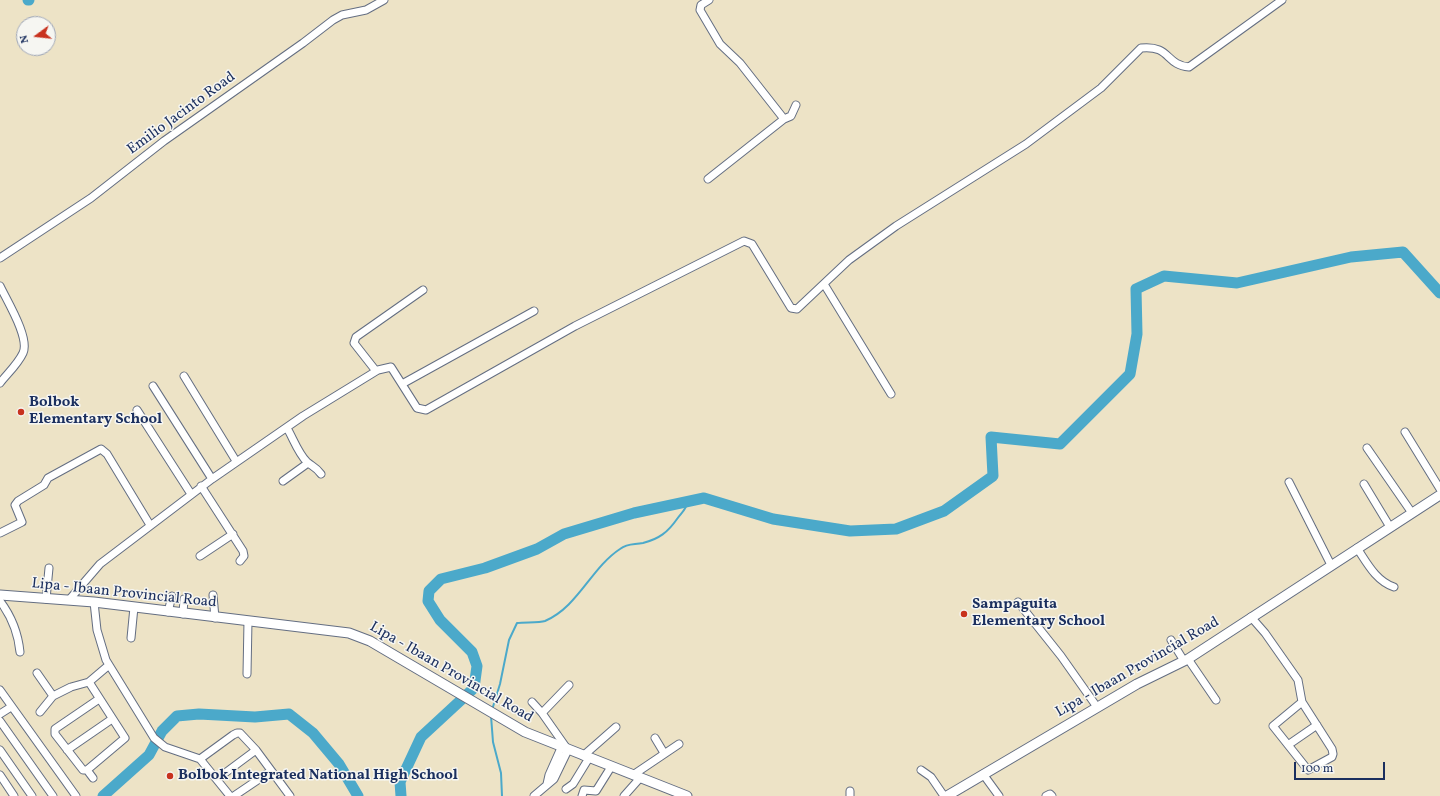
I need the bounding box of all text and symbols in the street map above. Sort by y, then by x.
north arrow [16,16,56,56]
text: N [17,33,33,45]
street label: Emilio Jacinto Road [124,69,240,159]
place label: Bolbok Elementary School [29,394,162,429]
marker: Bolbok Elementary School [16,407,26,417]
street label: Lipa - Ibaan Provincial Road [31,575,217,613]
place label: Sampaguita Elementary School [972,596,1105,631]
marker: Sampaguita Elementary School [959,609,969,619]
street label: Lipa - Ibaan Provincial Road [1053,614,1223,722]
street label: Lipa - Ibaan Provincial Road [366,619,536,727]
scale bar [1296,754,1387,780]
text: 100 m [1301,761,1333,777]
place label: Bolbok Integrated National High School [178,767,458,785]
marker: Bolbok Integrated National High School [165,771,175,781]

